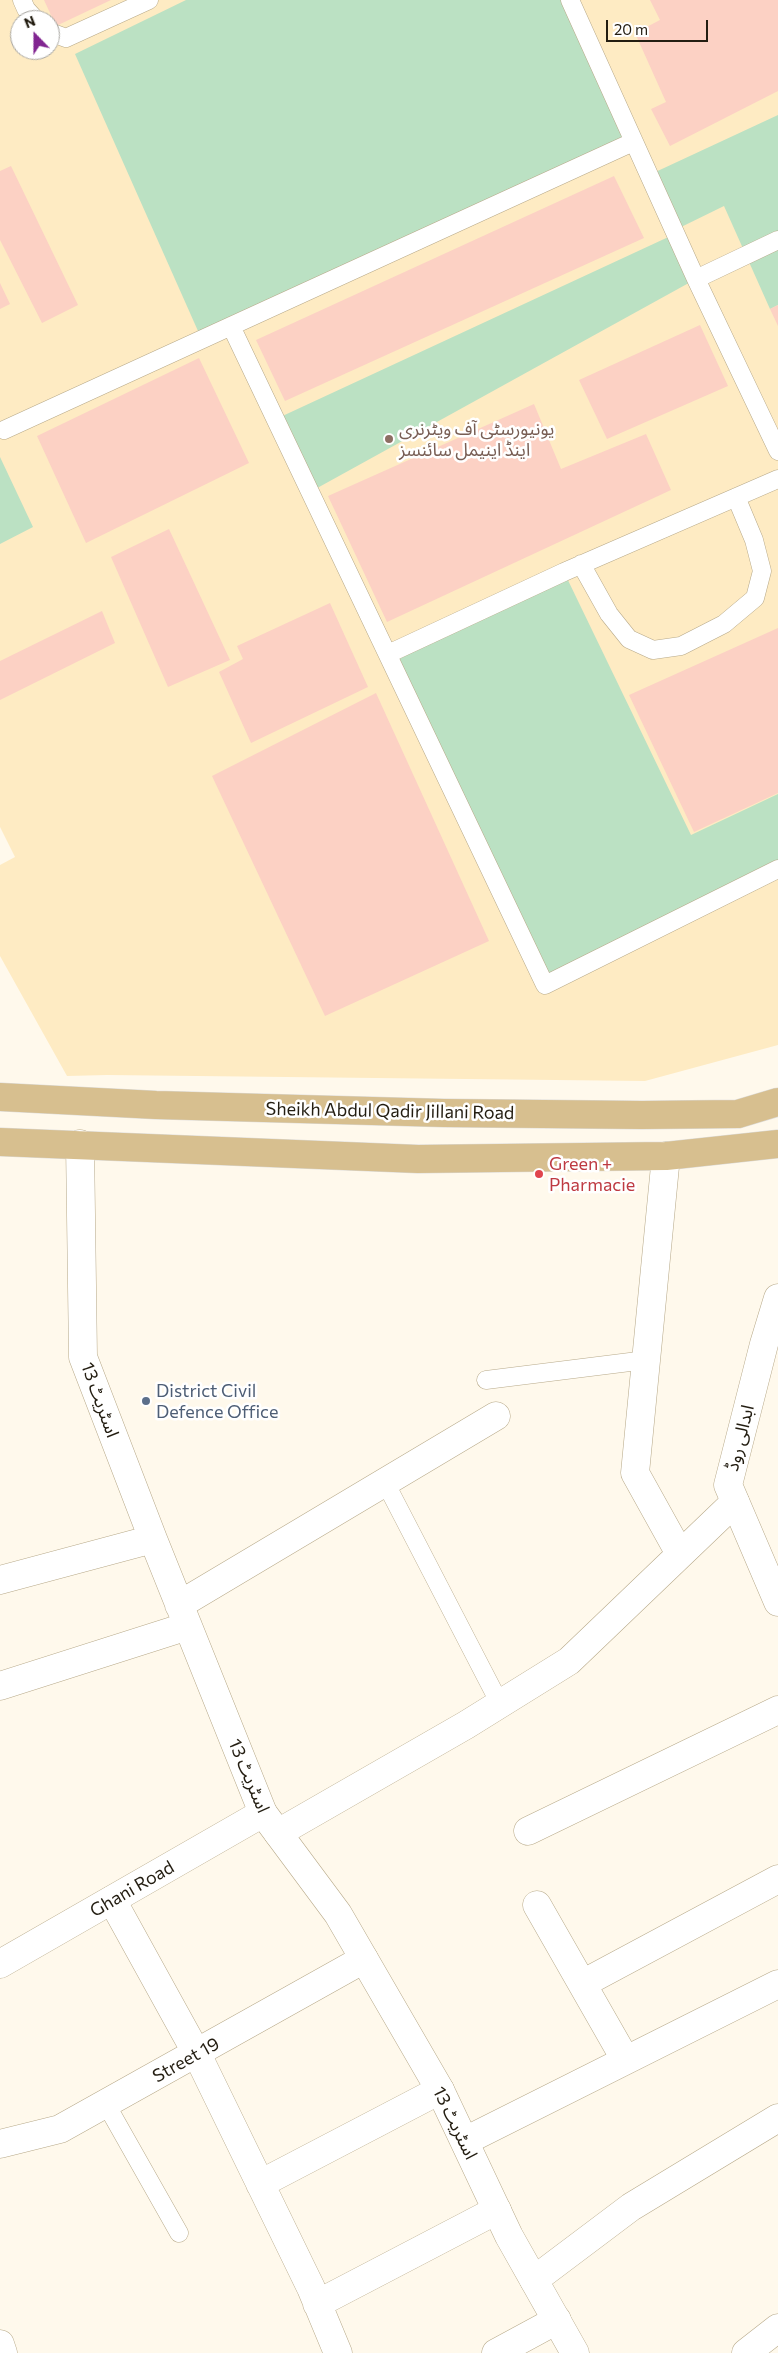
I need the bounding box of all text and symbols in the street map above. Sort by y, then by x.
north arrow [10,10,60,60]
scale bar [608,10,710,42]
text: N [22,12,38,31]
text: 20 m [614,20,648,38]
place label: یونیورسٹی آف ویٹرنری اینڈ اینیمل سائنسز [399,418,554,460]
marker: یونیورسٹی آف ویٹرنری اینڈ اینیمل سائنسز [383,433,395,445]
street label: Sheikh Abdul Qadir Jillani Road [265,1098,515,1124]
place label: Green + Pharmacie [549,1153,635,1196]
marker: Green + Pharmacie [533,1168,545,1180]
street label: اسٹریٹ 13 [76,1360,124,1440]
place label: District Civil Defence Office [156,1380,278,1422]
marker: District Civil Defence Office [140,1395,152,1407]
street label: ابدالی روڈ [721,1403,759,1473]
street label: اسٹریٹ 13 [224,1736,274,1816]
street label: Ghani Road [86,1856,178,1922]
street label: Street 19 [149,2033,223,2087]
street label: اسٹریٹ 13 [428,2083,482,2163]

